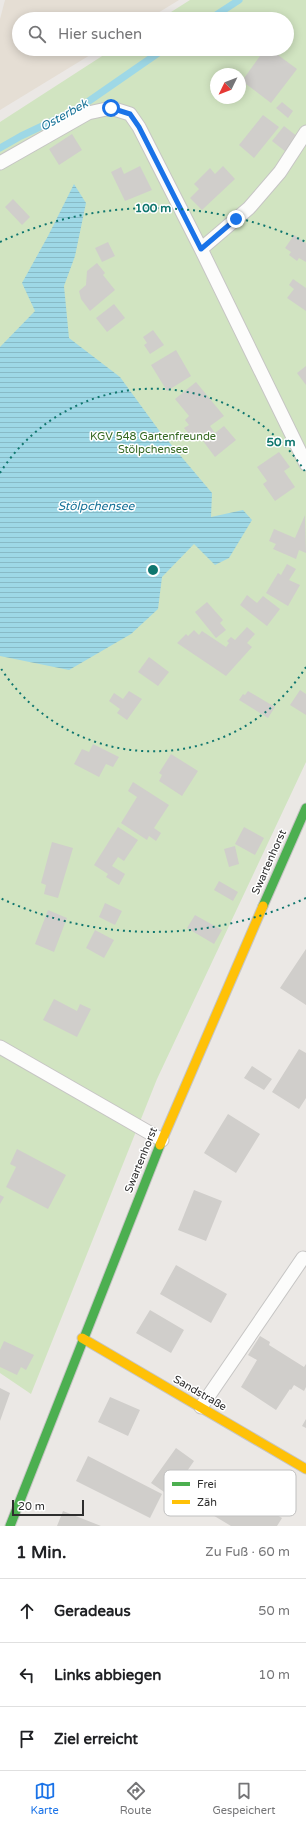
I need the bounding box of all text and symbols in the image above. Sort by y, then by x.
search box [12,12,294,56]
icon: search [26,23,48,45]
text: Hier suchen [58,25,142,43]
north arrow [210,68,246,104]
water label: Osterbek [38,96,91,134]
route start [102,99,120,117]
text: 100 m [135,201,171,215]
route end [227,210,245,228]
park label: KGV 548 Gartenfreunde Stölpchensee [90,430,216,456]
text: 50 m [266,435,296,449]
water label: Stölpchensee [58,499,136,513]
centre of rings [146,563,160,577]
street label: Swartenhorst [249,828,289,896]
street label: Swartenhorst [122,1125,160,1195]
street label: Sandstraße [171,1373,229,1413]
legend [164,1470,296,1516]
text: Frei [197,1478,216,1491]
text: Zäh [197,1496,217,1509]
scale bar [12,1498,84,1517]
text: 20 m [18,1500,45,1513]
text: 1 Min. [16,1542,66,1563]
text: Zu Fuß · 60 m [205,1544,290,1560]
icon: ahead [16,1600,38,1622]
text: Geradeaus [54,1602,131,1620]
text: 50 m [258,1603,290,1619]
icon: left [16,1664,38,1686]
text: Links abbiegen [54,1666,161,1684]
text: 10 m [258,1667,290,1683]
icon: arrive [16,1728,38,1750]
text: Ziel erreicht [54,1730,138,1748]
tab: Karte [31,1780,59,1817]
tab: Route [120,1780,151,1817]
tab: Gespeichert [212,1780,275,1817]

